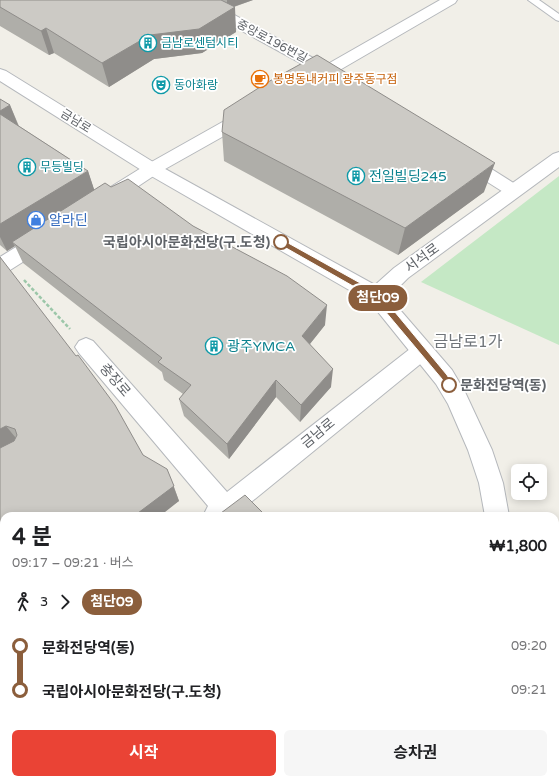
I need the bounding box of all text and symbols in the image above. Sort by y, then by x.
street label: 중앙로196번길 [234,17,310,65]
building icon: 금남로센텀시티 [138,33,158,53]
place label: 금남로센텀시티 [161,36,238,50]
cafe icon: 봉명동내커피 광주동구점 [250,69,270,89]
place label: 봉명동내커피 광주동구점 [273,72,398,86]
theatre icon: 동아화랑 [151,75,171,95]
place label: 동아화랑 [174,78,218,92]
street label: 금남로 [58,106,94,136]
building icon: 무등빌딩 [17,157,37,177]
place label: 무등빌딩 [40,160,84,174]
building icon: 전일빌딩245 [346,166,366,186]
place label: 전일빌딩245 [369,168,447,185]
shop icon: 알라딘 [26,210,46,230]
place label: 알라딘 [49,212,88,229]
place label: 국립아시아문화전당(구.도청) [103,234,270,251]
marker: 국립아시아문화전당(구.도청) [273,234,289,250]
street label: 서석로 [401,240,443,276]
line badge: 첨단09 [350,285,406,311]
text: 첨단09 [356,289,400,306]
district label: 금남로1가 [434,332,503,352]
building icon: 광주YMCA [204,336,224,356]
place label: 광주YMCA [227,338,295,355]
street label: 충장로 [96,360,134,400]
marker: 문화전당역(동) [441,377,457,393]
place label: 문화전당역(동) [460,377,546,394]
street label: 금남로 [298,414,338,452]
map controls [511,464,547,500]
button: locate [511,464,547,500]
text: 4 분 [12,524,52,550]
text: ₩1,800 [489,537,547,555]
text: 09:17 – 09:21 · 버스 [12,555,134,571]
icon: walk [12,591,34,613]
icon: forward [54,591,76,613]
text: 첨단09 [90,593,134,610]
text: 3 [40,594,48,610]
text: 09:20 [511,638,547,654]
text: 문화전당역(동) [42,639,134,657]
text: 09:21 [511,682,547,698]
text: 국립아시아문화전당(구.도청) [42,683,221,701]
button: 시작 [12,730,276,776]
button: 승차권 [284,730,547,776]

